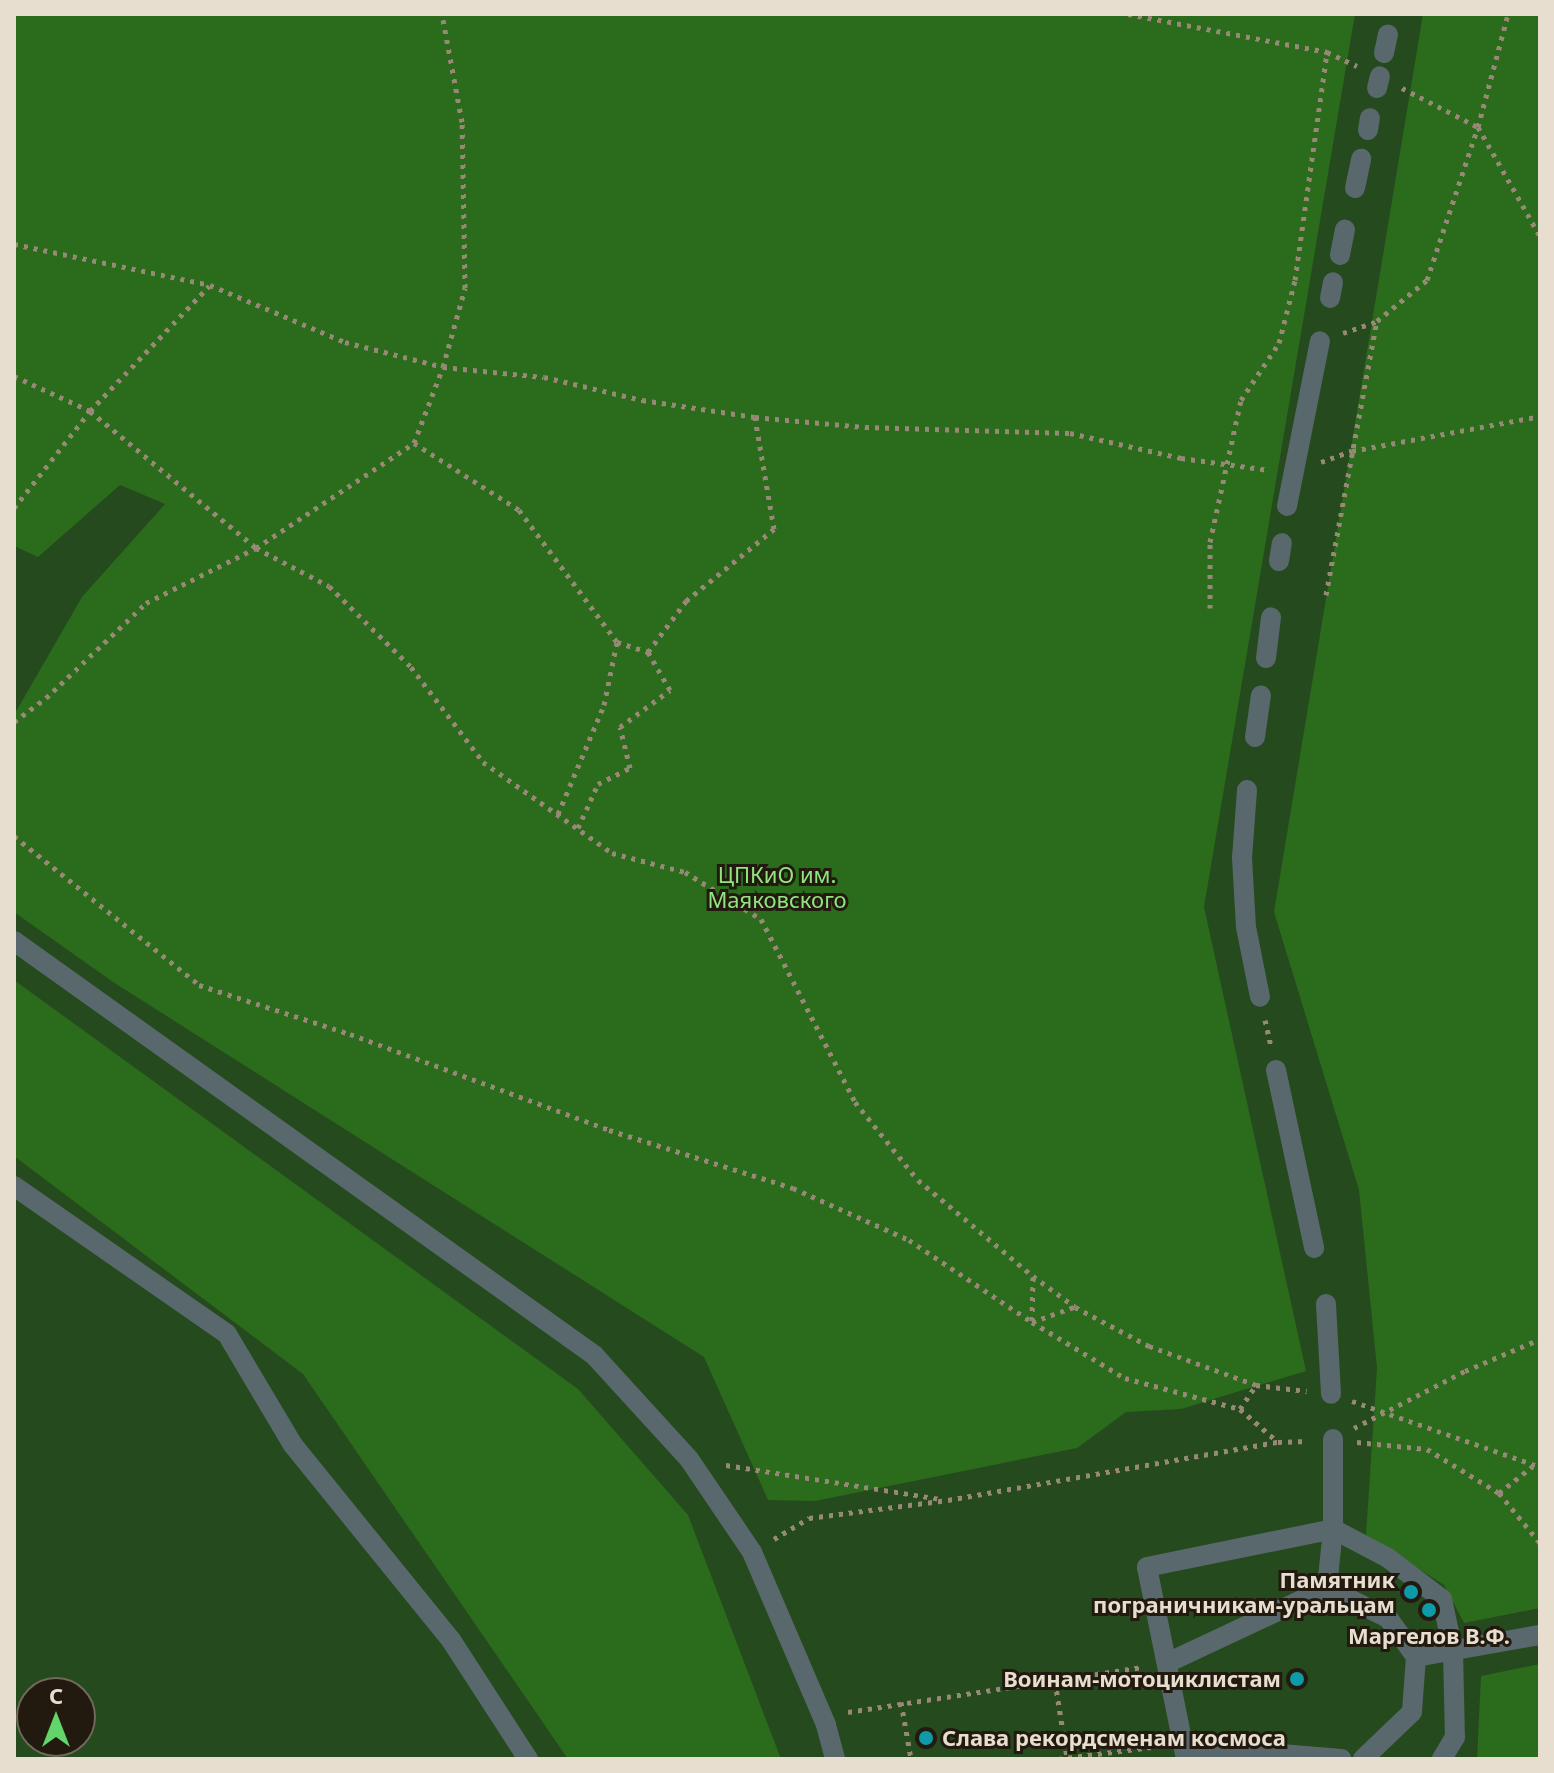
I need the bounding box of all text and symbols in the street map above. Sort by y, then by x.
park label: ЦПКиО им. Маяковского [707,861,847,912]
place label: Памятник пограничникам-уральцам [1093,1566,1395,1618]
marker: Памятник пограничникам-уральцам [1402,1583,1420,1601]
marker: Маргелов В.Ф. [1420,1601,1438,1619]
place label: Маргелов В.Ф. [1348,1623,1510,1649]
place label: Воинам-мотоциклистам [1003,1666,1281,1692]
marker: Воинам-мотоциклистам [1288,1670,1306,1688]
north arrow [16,1677,96,1757]
text: С [49,1680,63,1710]
place label: Слава рекордсменам космоса [942,1725,1286,1751]
marker: Слава рекордсменам космоса [917,1729,935,1747]

